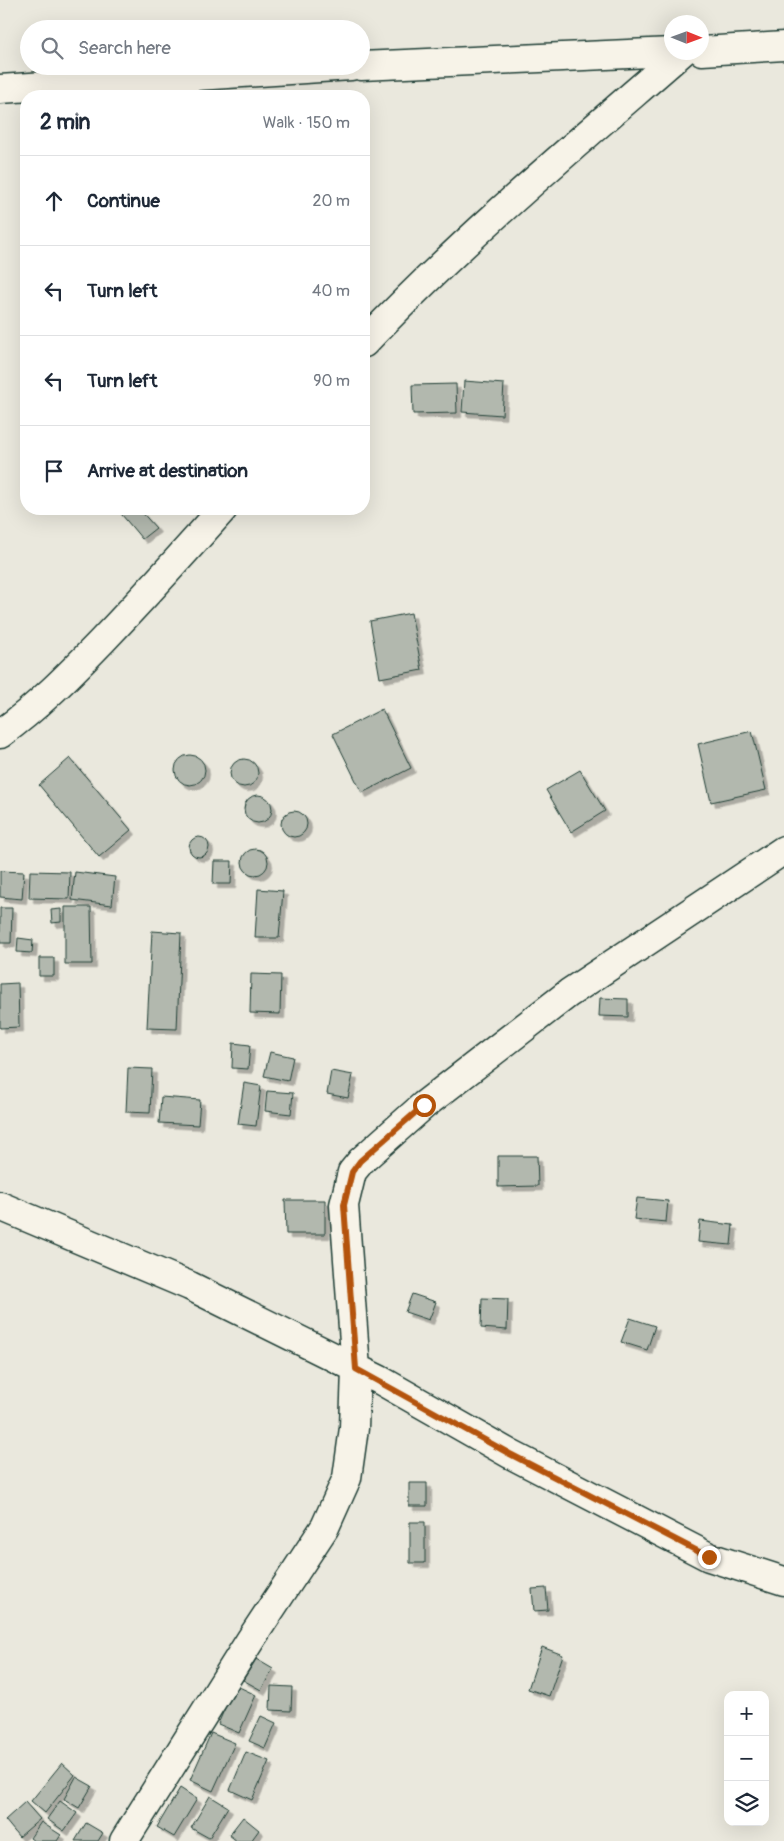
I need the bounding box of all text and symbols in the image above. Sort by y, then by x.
north arrow [664,15,709,60]
search box [20,20,370,75]
icon: search [38,34,66,62]
text: Search here [78,36,171,60]
text: 2 min [40,109,90,136]
text: Walk · 150 m [263,113,350,133]
icon: ahead [40,187,68,215]
text: Continue [87,189,160,213]
text: 20 m [312,191,350,211]
icon: left [40,277,68,305]
text: Turn left [87,279,157,303]
text: 40 m [312,281,350,301]
icon: left [40,367,68,395]
text: Turn left [87,369,157,393]
text: 90 m [313,371,350,391]
icon: arrive [40,457,68,485]
text: Arrive at destination [87,459,248,483]
route start [413,1094,436,1117]
route end [698,1546,721,1569]
map controls [724,1691,769,1826]
button: + [724,1691,769,1736]
button: − [724,1736,769,1781]
button: layers [724,1781,769,1826]

